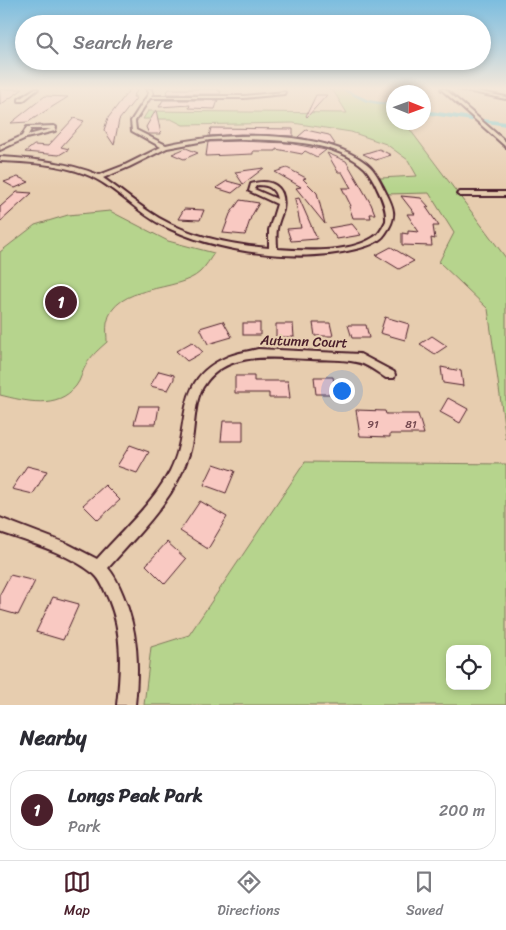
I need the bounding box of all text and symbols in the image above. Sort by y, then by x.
search box [15,15,491,70]
text: Search here [73,26,173,59]
icon: search [33,29,61,57]
north arrow [386,85,431,130]
pin: 1 [45,283,77,321]
street label: Autumn Court [259,327,348,356]
your location [329,378,355,404]
house number: 91 [367,415,379,434]
house number: 81 [405,415,417,434]
map controls [446,645,491,690]
button: locate [446,645,491,690]
text: Nearby [20,719,86,757]
text: Longs Peak Park [68,779,203,812]
text: 1 [34,796,40,825]
text: 200 m [439,796,485,825]
text: Park [68,812,101,841]
tab: Map [63,868,91,923]
tab: Directions [217,868,280,923]
tab: Saved [406,868,443,923]

